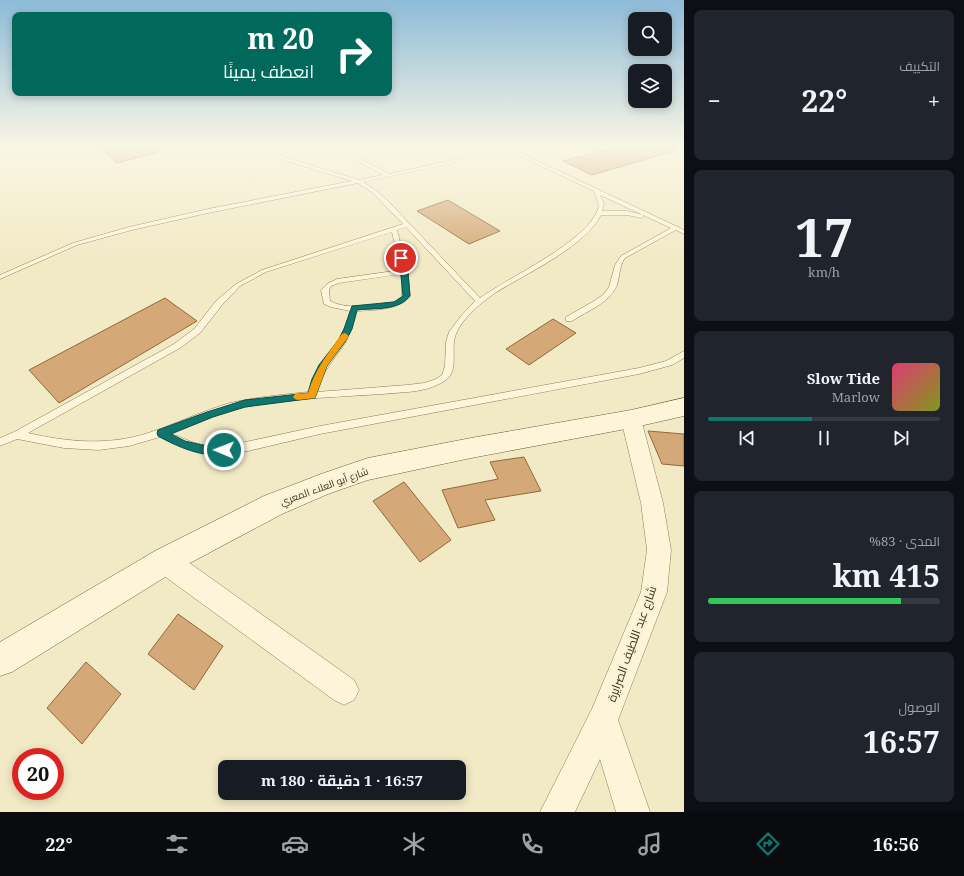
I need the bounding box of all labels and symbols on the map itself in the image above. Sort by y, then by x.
pin [384,241,418,275]
position arrow [203,429,245,471]
street label: شارع أبو العلاء المعري [278,464,370,509]
street label: شارع عبد اللطيف الصرايرة [603,584,660,704]
speed limit sign: 20 [12,748,64,800]

